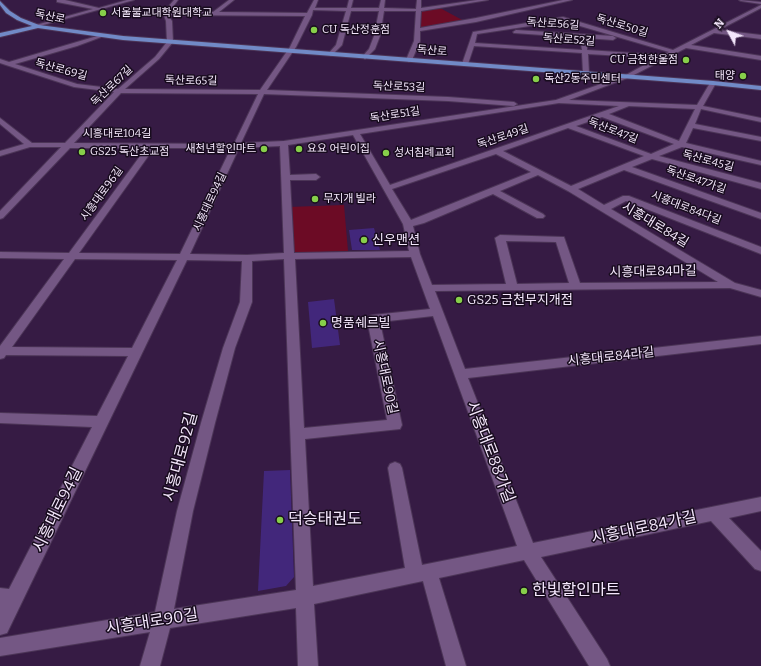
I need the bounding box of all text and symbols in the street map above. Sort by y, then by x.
place label: 서울불교대학원대학교 [111,6,212,20]
street label: 독산로 [34,7,66,27]
marker: 서울불교대학원대학교 [98,8,108,18]
street label: 독산로50길 [595,12,649,40]
north arrow [709,12,749,52]
street label: 독산로56길 [526,16,580,32]
text: N [712,16,727,31]
place label: CU 독산정훈점 [322,23,390,37]
marker: CU 독산정훈점 [309,25,319,35]
street label: 독산로52길 [543,32,595,48]
street label: 독산로 [416,43,448,59]
place label: CU 금천한울점 [610,53,678,67]
marker: CU 금천한울점 [681,55,691,65]
street label: 독산로69길 [34,57,88,83]
street label: 독산로67길 [89,63,135,109]
place label: 태양 [715,69,735,83]
marker: 태양 [738,71,748,81]
place label: 독산2동주민센터 [544,72,621,86]
street label: 독산로65길 [165,74,217,88]
marker: 독산2동주민센터 [531,74,541,84]
street label: 독산로53길 [373,79,425,95]
street label: 독산로51길 [369,105,421,125]
street label: 독산로47길 [586,115,640,147]
street label: 독산로49길 [476,122,530,152]
street label: 시흥대로104길 [83,127,151,141]
place label: 새천년할인마트 [185,142,256,156]
place label: 요요 어린이집 [307,142,370,156]
marker: 새천년할인마트 [259,144,269,154]
marker: 요요 어린이집 [294,144,304,154]
place label: GS25 독산초교점 [90,145,169,159]
place label: 성서침례교회 [394,146,455,160]
marker: GS25 독산초교점 [77,147,87,157]
marker: 성서침례교회 [381,148,391,158]
street label: 독산로45길 [681,148,735,174]
street label: 시흥대로96길 [78,164,126,224]
street label: 독산로47가길 [664,164,728,196]
street label: 시흥대로94길 [191,170,229,234]
street label: 시흥대로84다길 [649,189,723,227]
place label: 무지개 빌라 [323,192,376,206]
marker: 무지개 빌라 [310,194,320,204]
street label: 시흥대로84길 [619,199,691,251]
place label: 신우맨션 [372,232,420,248]
marker: 신우맨션 [359,235,369,245]
street label: 시흥대로84마길 [609,263,697,281]
place label: GS25 금천무지개점 [467,292,573,308]
marker: GS25 금천무지개점 [454,295,464,305]
place label: 명품쉐르빌 [331,315,391,331]
marker: 명품쉐르빌 [318,318,328,328]
street label: 시흥대로90길 [369,338,401,416]
street label: 시흥대로84라길 [567,345,655,369]
street label: 시흥대로88가길 [462,398,518,506]
street label: 시흥대로92길 [160,410,202,504]
street label: 시흥대로94길 [29,464,87,556]
street label: 시흥대로84가길 [590,507,698,549]
place label: 덕승태권도 [288,510,362,530]
marker: 덕승태권도 [275,515,285,525]
place label: 한빛할인마트 [532,581,620,601]
marker: 한빛할인마트 [519,586,529,596]
street label: 시흥대로90길 [104,605,200,639]

